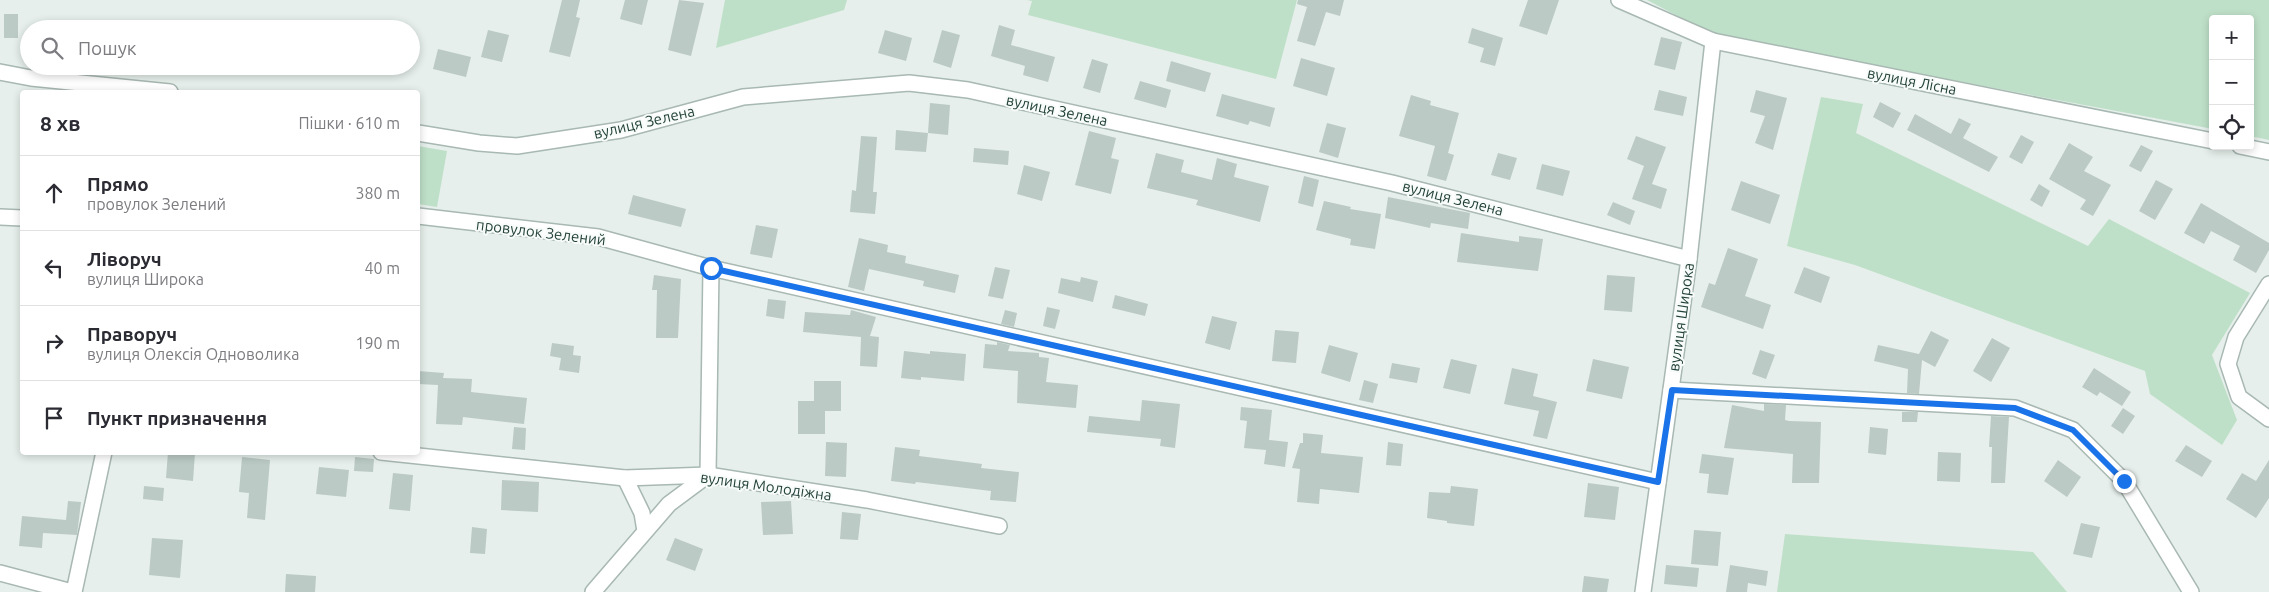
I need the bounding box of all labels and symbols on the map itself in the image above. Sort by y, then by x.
street label: вулиця Лісна [1866,64,1958,98]
street label: вулиця Зелена [1005,91,1109,129]
street label: вулиця Зелена [592,102,696,142]
street label: вулиця Зелена [1401,177,1505,219]
street label: провулок Зелений [475,216,607,248]
route start [700,257,723,280]
street label: вулиця Широка [1665,262,1697,372]
street label: вулиця Молодіжна [699,468,833,504]
route end [2113,470,2136,493]

